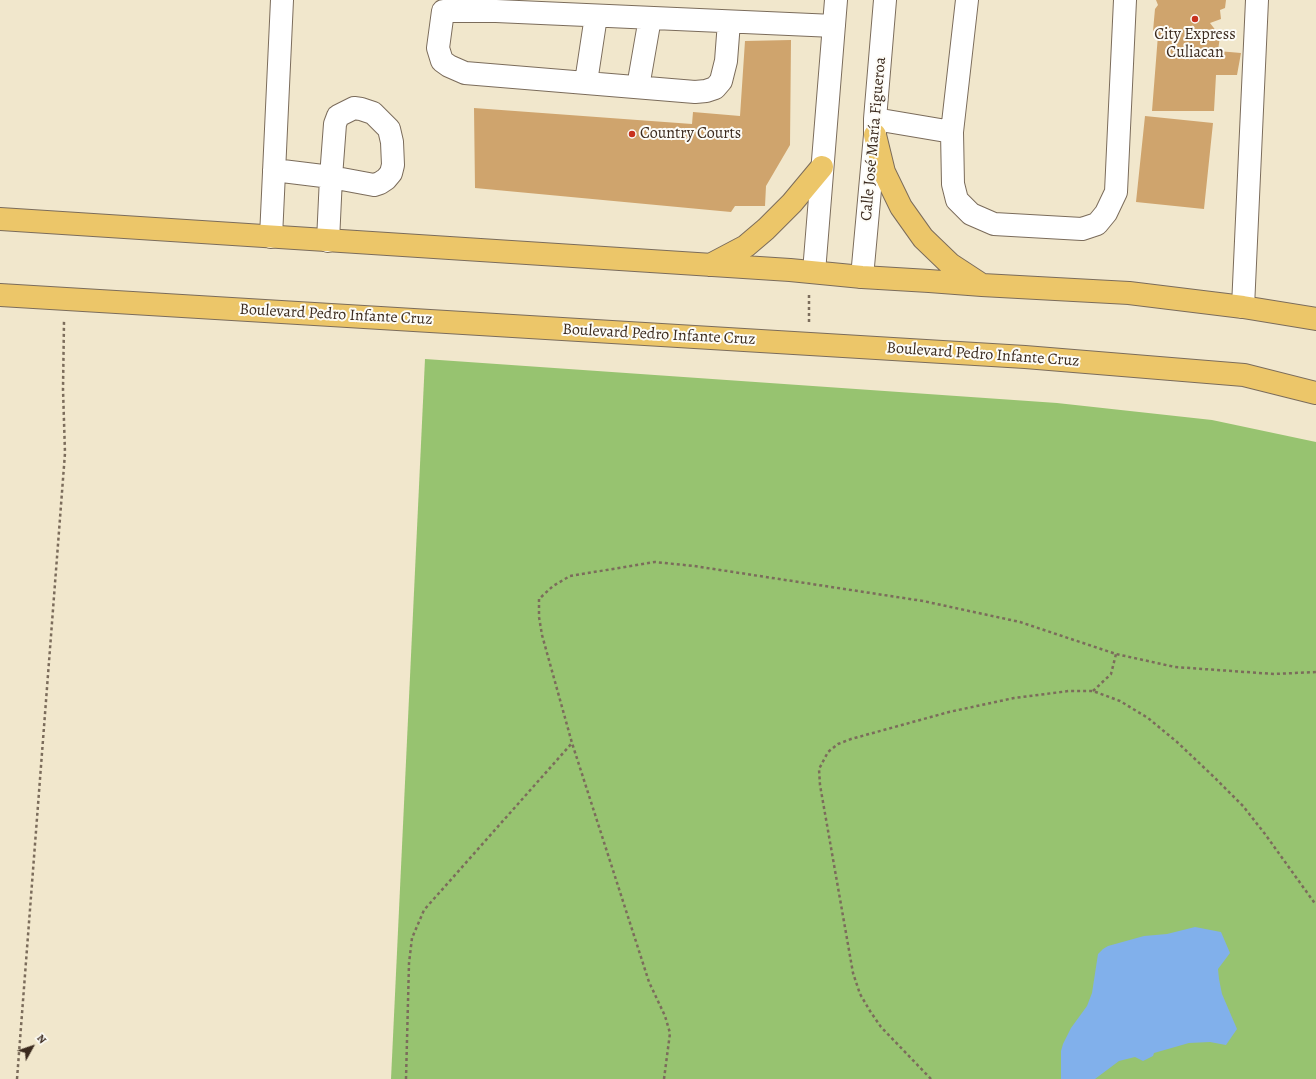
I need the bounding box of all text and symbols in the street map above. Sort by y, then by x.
marker: City Express Culiacan [1190,14,1200,24]
place label: City Express Culiacan [1154,25,1236,63]
street label: Calle José María Figueroa [857,56,891,222]
place label: Country Courts [640,124,741,144]
marker: Country Courts [627,129,637,139]
street label: Boulevard Pedro Infante Cruz [239,300,433,330]
street label: Boulevard Pedro Infante Cruz [562,320,756,350]
street label: Boulevard Pedro Infante Cruz [886,339,1080,371]
north arrow [12,1027,52,1067]
text: N [33,1031,50,1047]

